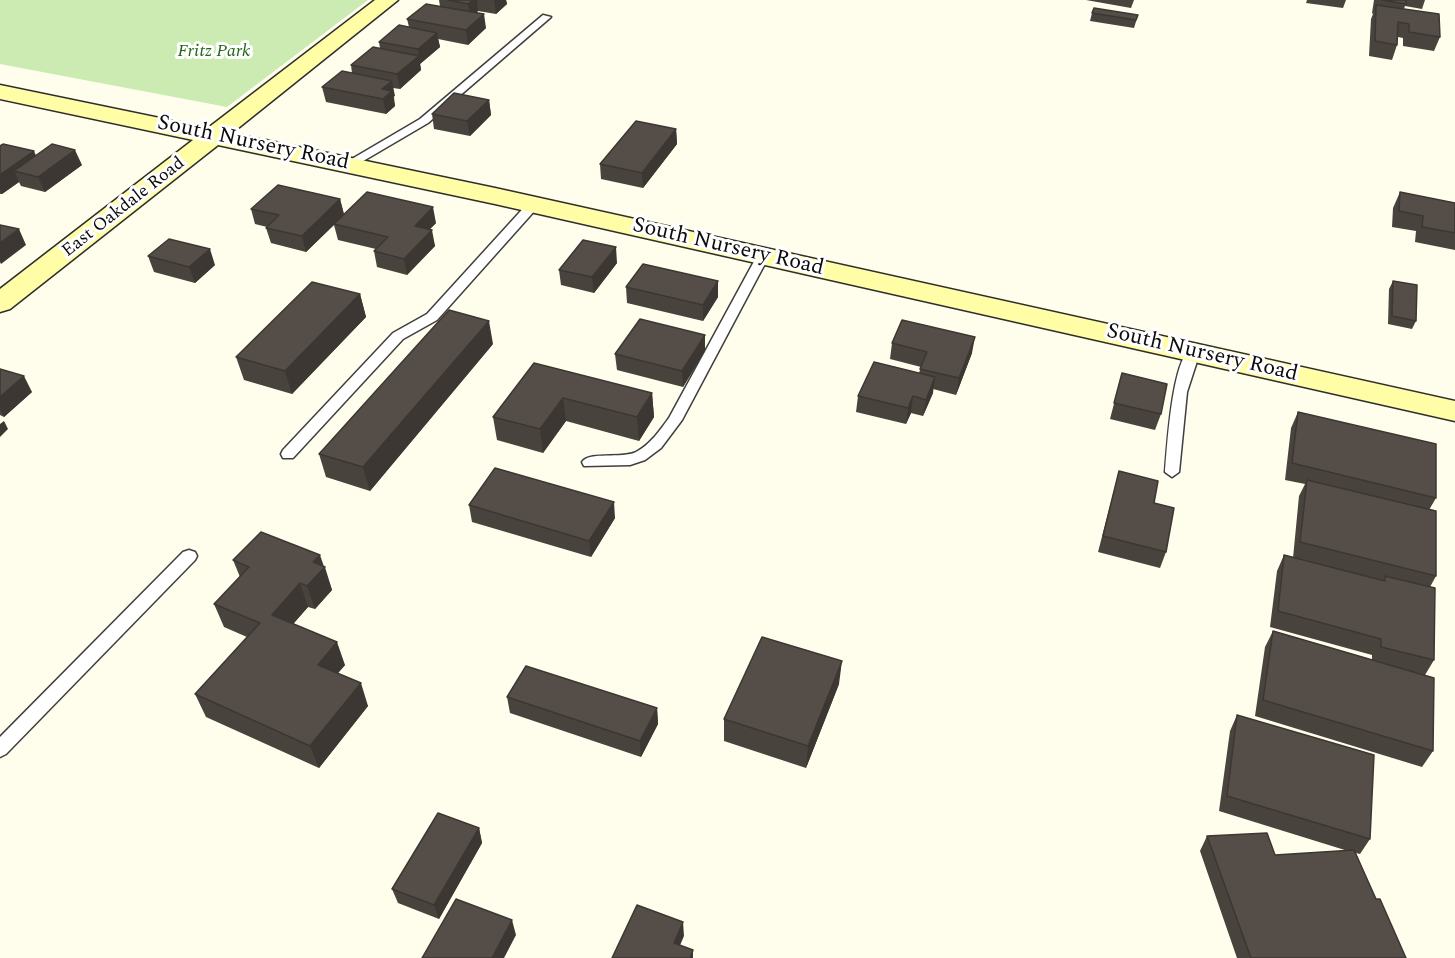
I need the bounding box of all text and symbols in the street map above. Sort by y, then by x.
park label: Fritz Park [177,41,251,63]
street label: South Nursery Road [155,111,351,177]
street label: East Oakdale Road [58,153,190,263]
street label: South Nursery Road [630,213,826,283]
street label: South Nursery Road [1104,319,1300,389]

